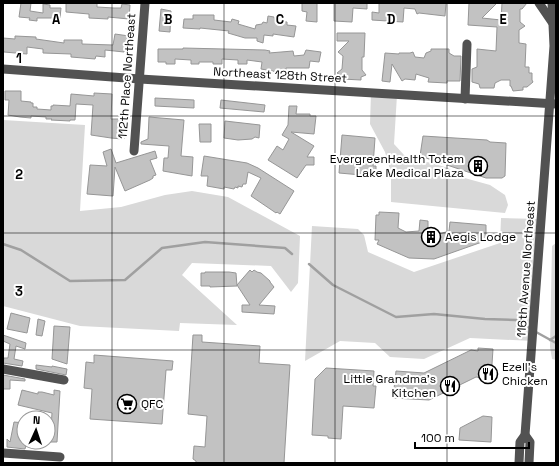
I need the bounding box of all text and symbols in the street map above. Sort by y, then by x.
text: A [52,11,61,28]
text: B [164,11,173,28]
text: C [276,11,284,28]
text: D [387,11,396,28]
text: E [499,11,507,28]
street label: 112th Place Northeast [115,13,139,139]
text: 1 [16,50,22,67]
street label: Northeast 128th Street [213,64,347,86]
place label: EvergreenHealth Totem Lake Medical Plaza [330,151,464,181]
building icon: EvergreenHealth Totem Lake Medical Plaza [467,155,489,177]
text: 2 [15,166,23,183]
street label: 116th Avenue Northeast [513,200,539,338]
building icon: Aegis Lodge [420,226,442,248]
place label: Aegis Lodge [445,229,516,245]
text: 3 [15,283,23,300]
place label: Ezell's Chicken [502,359,548,389]
restaurant icon: Ezell's Chicken [477,363,499,385]
place label: Little Grandma's Kitchen [344,371,436,401]
restaurant icon: Little Grandma's Kitchen [439,375,461,397]
supermarket icon: QFC [116,393,138,415]
place label: QFC [141,396,163,412]
north arrow [16,410,56,450]
text: N [32,413,41,427]
scale bar [415,424,529,450]
text: 100 m [421,430,455,446]

